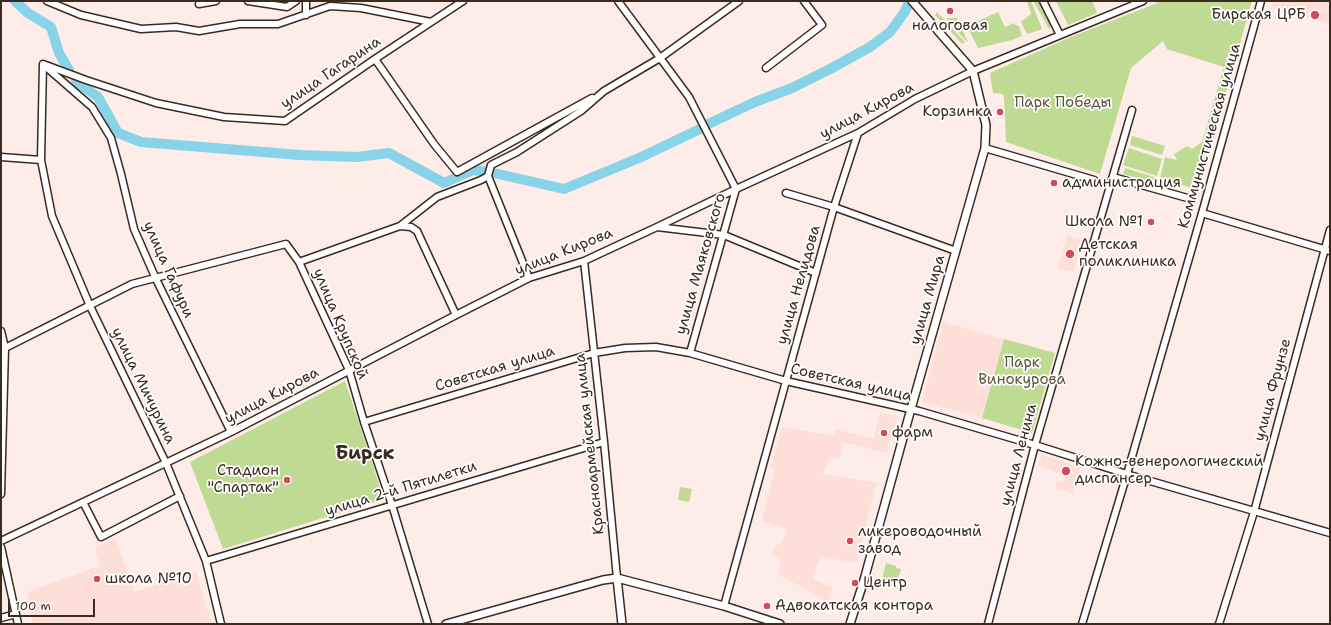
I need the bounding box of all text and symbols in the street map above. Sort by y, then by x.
marker: налоговая [945,6,955,16]
place label: Бирская ЦРБ [1211,6,1306,24]
marker: Бирская ЦРБ [1309,9,1321,21]
place label: налоговая [912,17,988,35]
street label: улица Гагарина [278,33,384,113]
street label: Коммунистическая улица [1175,41,1245,231]
street label: улица Кирова [817,79,917,143]
park label: Парк Победы [1014,94,1112,112]
place label: Корзинка [922,103,992,121]
marker: Корзинка [995,107,1005,117]
place label: администрация [1062,174,1181,192]
marker: администрация [1049,178,1059,188]
street label: улица Маяковского [672,191,730,337]
place label: Школа №1 [1065,213,1143,231]
marker: Школа №1 [1146,217,1156,227]
street label: улица Гафури [139,219,197,321]
street label: улица Нелидова [773,223,825,347]
street label: улица Кирова [512,224,616,280]
place label: Детская поликлиника [1079,236,1176,271]
marker: Детская поликлиника [1064,248,1076,260]
street label: улица Мира [907,253,949,347]
street label: улица Крупской [309,266,371,382]
street label: улица Мичурина [107,325,179,447]
street label: улица Фрунзе [1251,337,1295,443]
street label: Советская улица [433,342,557,396]
street label: Красноармейская улица [572,352,608,536]
park label: Парк Винокурова [978,354,1066,389]
street label: Советская улица [789,360,913,406]
street label: улица Кирова [222,364,322,428]
street label: улица Ленина [997,402,1041,508]
place label: фарм [892,424,933,442]
marker: фарм [879,428,889,438]
district label: Бирск [335,443,395,465]
place label: Кожно-венерологический диспансер [1075,453,1263,488]
street label: улица 2-й Пятилетки [323,457,479,521]
place label: Стадион "Спартак" [207,462,279,497]
marker: Кожно-венерологический диспансер [1060,465,1072,477]
marker: Стадион "Спартак" [282,475,292,485]
place label: ликероводочный завод [858,523,982,558]
marker: ликероводочный завод [845,536,855,546]
place label: школа №10 [105,570,192,588]
marker: школа №10 [92,574,102,584]
place label: Центр [863,574,907,592]
marker: Центр [850,578,860,588]
scale bar [10,591,97,617]
place label: Адвокатская контора [775,597,933,615]
text: 100 m [15,598,51,614]
marker: Адвокатская контора [762,601,772,611]

